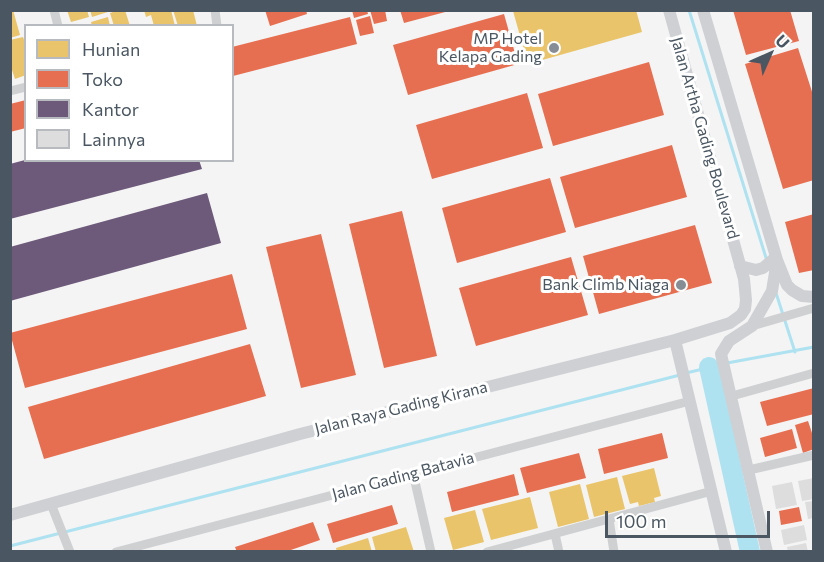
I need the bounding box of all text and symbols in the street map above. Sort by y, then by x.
legend [24,24,234,162]
north arrow [740,24,800,84]
place label: MP Hotel Kelapa Gading [439,29,542,67]
text: U [772,30,794,52]
street label: Jalan Artha Gading Boulevard [667,35,743,241]
text: Hunian [82,38,140,60]
marker: MP Hotel Kelapa Gading [547,41,561,55]
text: Toko [82,68,123,90]
text: Kantor [82,98,139,120]
text: Lainnya [82,128,145,150]
place label: Bank Climb Niaga [542,275,669,295]
marker: Bank Climb Niaga [674,278,688,292]
street label: Jalan Raya Gading Kirana [313,377,489,439]
street label: Jalan Gading Batavia [330,448,476,504]
scale bar [608,499,773,537]
text: 100 m [616,510,666,532]

